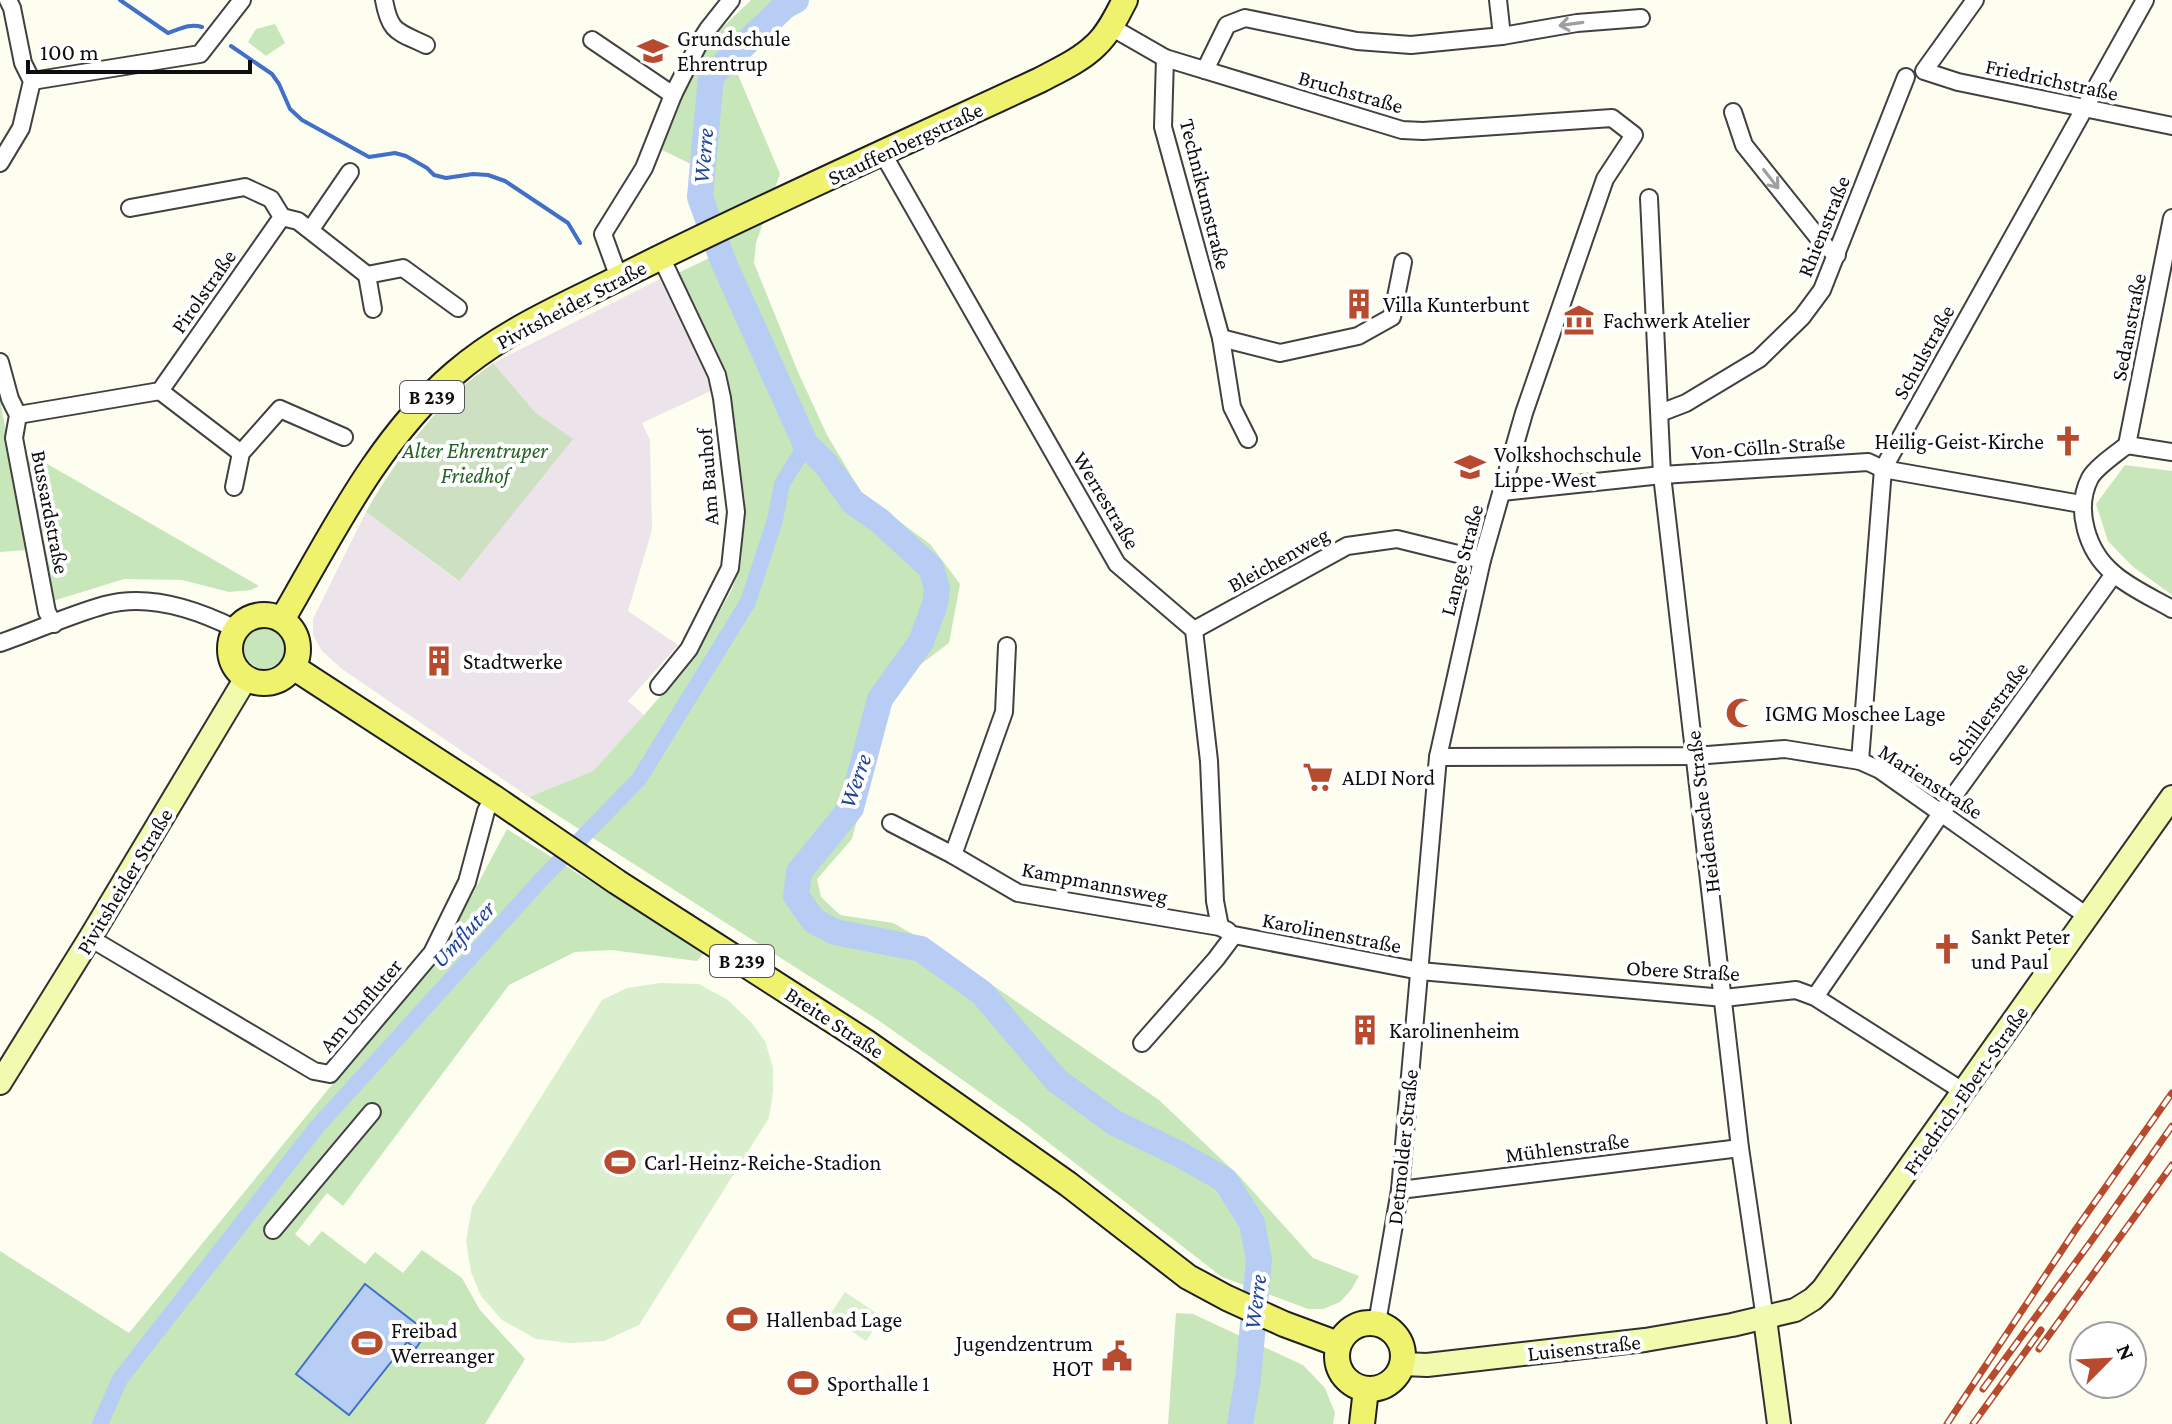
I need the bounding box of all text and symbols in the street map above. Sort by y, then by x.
one-way arrow [1559,17,1584,32]
scale bar [28,24,250,74]
place label: Grundschule Ehrentrup [677,26,790,76]
school or university icon: Grundschule Ehrentrup [636,34,670,68]
text: 100 m [40,38,99,65]
street label: Friedrichstraße [1983,53,2121,106]
street label: Bruchstraße [1296,65,1406,118]
street label: Stauffenbergstraße [824,97,987,190]
street label: Technikumstraße [1175,116,1236,272]
water label: Werre [687,127,718,185]
one-way arrow [1762,168,1779,189]
street label: Rhienstraße [1792,172,1855,280]
street label: Pirolstraße [166,245,241,338]
street label: Pivitsheider Straße [492,254,650,354]
street label: Sedanstraße [2106,271,2151,383]
building icon: Villa Kunterbunt [1342,287,1376,321]
place label: Villa Kunterbunt [1383,292,1530,317]
street label: Schulstraße [1887,301,1960,404]
museum icon: Fachwerk Atelier [1562,303,1596,337]
place label: Fachwerk Atelier [1603,308,1751,333]
road number: B 239 [400,381,464,413]
church icon: Heilig-Geist-Kirche [2051,424,2085,458]
street label: Am Bauhof [692,426,723,526]
street label: Von-Cölln-Straße [1690,429,1846,464]
place label: Heilig-Geist-Kirche [1875,429,2044,454]
park label: Alter Ehrentruper Friedhof [401,438,549,488]
place label: Volkshochschule Lippe-West [1494,442,1642,492]
street label: Werrestraße [1068,447,1145,553]
street label: Bussardstraße [26,448,75,576]
school or university icon: Volkshochschule Lippe-West [1453,450,1487,484]
street label: Lange Straße [1435,502,1488,619]
street label: Bleichenweg [1223,521,1334,597]
building icon: Stadtwerke [422,644,456,678]
place label: Stadtwerke [463,649,563,674]
street label: Schillerstraße [1942,657,2033,770]
mosque icon: IGMG Moschee Lage [1724,696,1758,730]
place label: IGMG Moschee Lage [1765,701,1945,726]
street label: Heidensche Straße [1680,729,1725,894]
street label: Marienstraße [1874,739,1987,824]
water label: Werre [833,750,876,811]
supermarket icon: ALDI Nord [1301,760,1335,794]
place label: ALDI Nord [1342,765,1436,790]
street label: Pivitsheider Straße [71,804,178,959]
street label: Kampmannsweg [1020,856,1170,909]
water label: Umfluter [425,894,501,973]
street label: Karolinenstraße [1260,907,1404,958]
place label: Sankt Peter und Paul [1971,924,2070,974]
church icon: Sankt Peter und Paul [1930,932,1964,966]
road number: B 239 [710,945,774,977]
street label: Am Umfluter [314,953,407,1057]
street label: Obere Straße [1625,955,1741,986]
street label: Breite Straße [781,981,889,1064]
street label: Friedrich-Ebert-Straße [1898,1001,2033,1180]
building icon: Karolinenheim [1348,1013,1382,1047]
place label: Karolinenheim [1389,1018,1520,1043]
street label: Detmolder Straße [1382,1068,1423,1226]
street label: Mühlenstraße [1504,1128,1630,1167]
sports icon: Carl-Heinz-Reiche-Stadion [603,1145,637,1179]
place label: Carl-Heinz-Reiche-Stadion [644,1150,882,1175]
water label: Werre [1238,1273,1271,1331]
sports icon: Hallenbad Lage [725,1302,759,1336]
place label: Hallenbad Lage [766,1307,902,1332]
place label: Freibad Werreanger [391,1318,495,1368]
north arrow [2068,1320,2148,1400]
sports icon: Freibad Werreanger [350,1326,384,1360]
street label: Luisenstraße [1526,1329,1642,1366]
place label: Jugendzentrum HOT [954,1331,1093,1381]
public building icon: Jugendzentrum HOT [1100,1339,1134,1373]
text: N [2111,1340,2140,1364]
sports icon: Sporthalle 1 [786,1366,820,1400]
place label: Sporthalle 1 [827,1371,930,1396]

